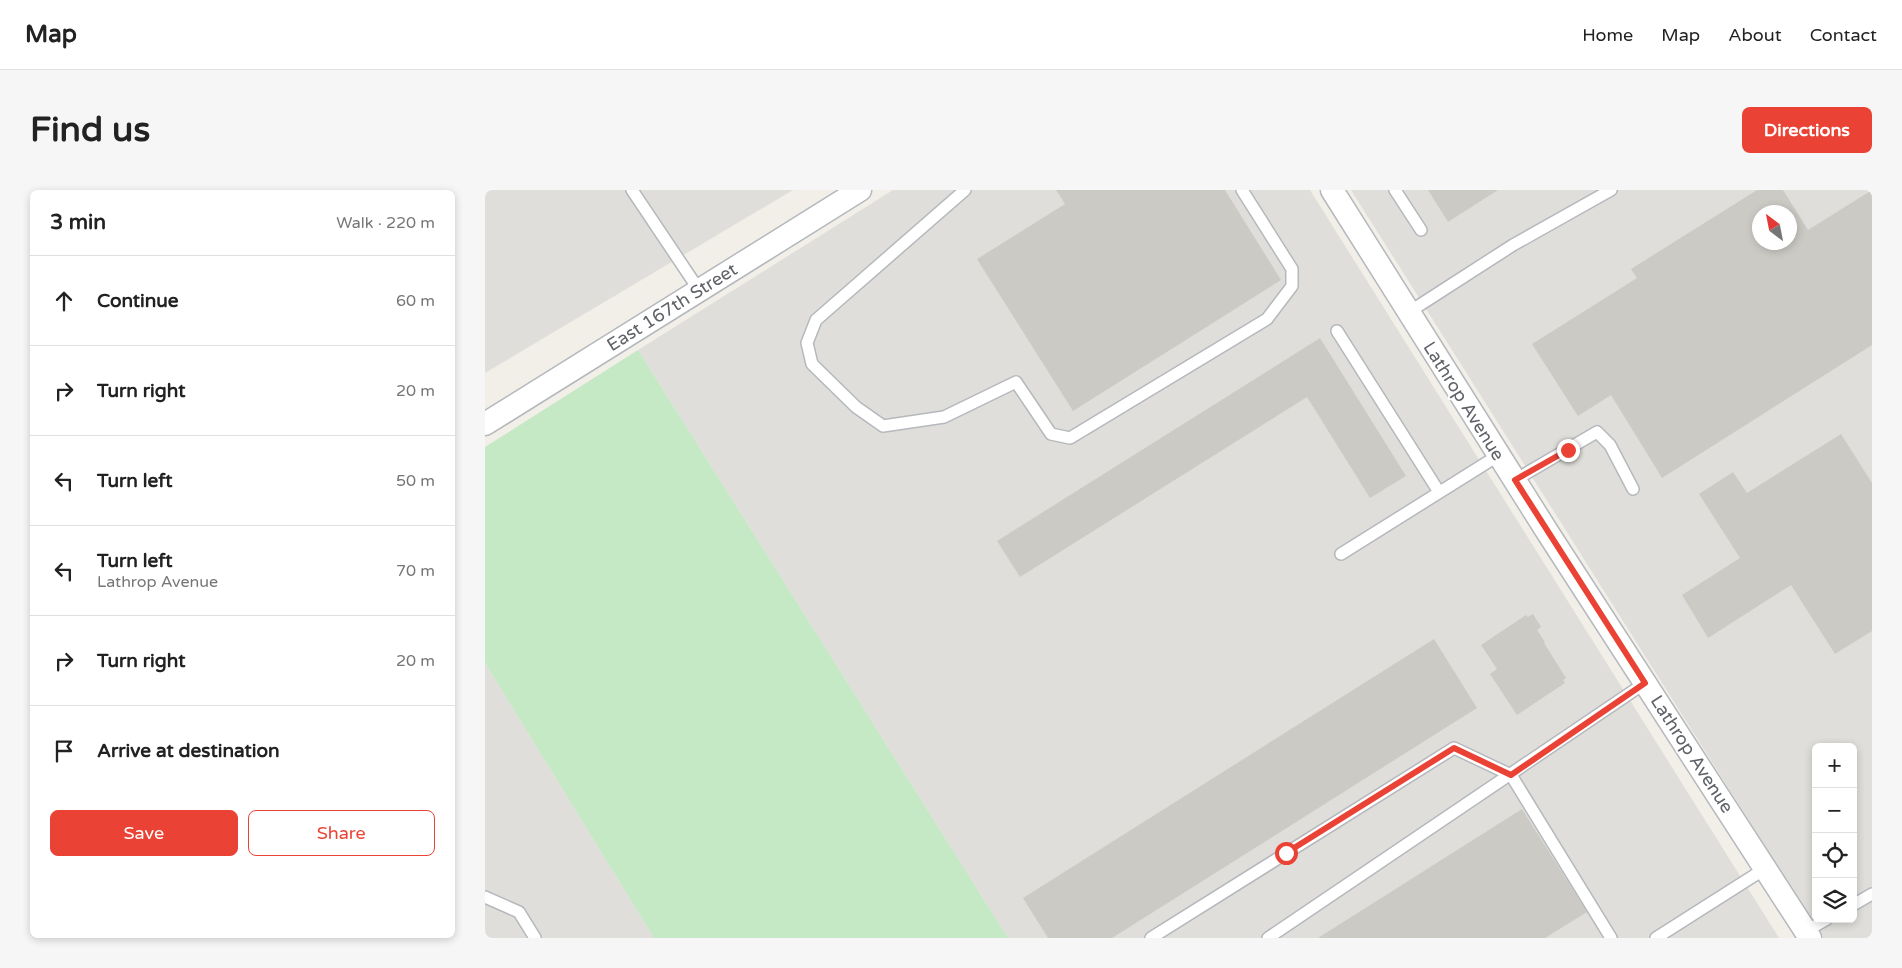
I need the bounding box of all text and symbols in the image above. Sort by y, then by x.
text: Map [25,20,77,49]
text: Home [1582,24,1633,46]
text: Map [1661,24,1700,46]
text: About [1728,24,1782,46]
text: Contact [1810,24,1877,46]
button: Directions [1742,107,1872,153]
text: Find us [30,109,150,151]
north arrow [1752,205,1797,250]
text: 3 min [50,210,106,235]
text: Walk · 220 m [336,213,435,233]
street label: East 167th Street [603,258,741,356]
icon: ahead [50,287,78,315]
text: Continue [97,290,179,312]
text: 60 m [396,291,435,311]
street label: Lathrop Avenue [1419,337,1509,465]
icon: right [50,377,78,405]
text: Turn right [97,380,185,402]
text: 20 m [396,381,435,401]
route end [1557,439,1580,462]
icon: left [50,467,78,495]
text: Turn left [97,470,173,492]
text: 50 m [396,471,435,491]
text: Turn left [97,550,173,572]
icon: left [50,557,78,585]
text: 70 m [396,561,435,581]
text: Lathrop Avenue [97,572,218,592]
icon: right [50,647,78,675]
text: Turn right [97,650,185,672]
text: 20 m [396,651,435,671]
street label: Lathrop Avenue [1646,691,1738,817]
icon: arrive [50,737,78,765]
text: Arrive at destination [97,740,280,762]
map controls [1812,743,1857,923]
button: + [1812,743,1857,788]
button: − [1812,788,1857,833]
button: Save [50,810,238,856]
button: Share [248,810,435,856]
button: locate [1812,833,1857,878]
route start [1275,842,1298,865]
button: layers [1812,878,1857,923]

